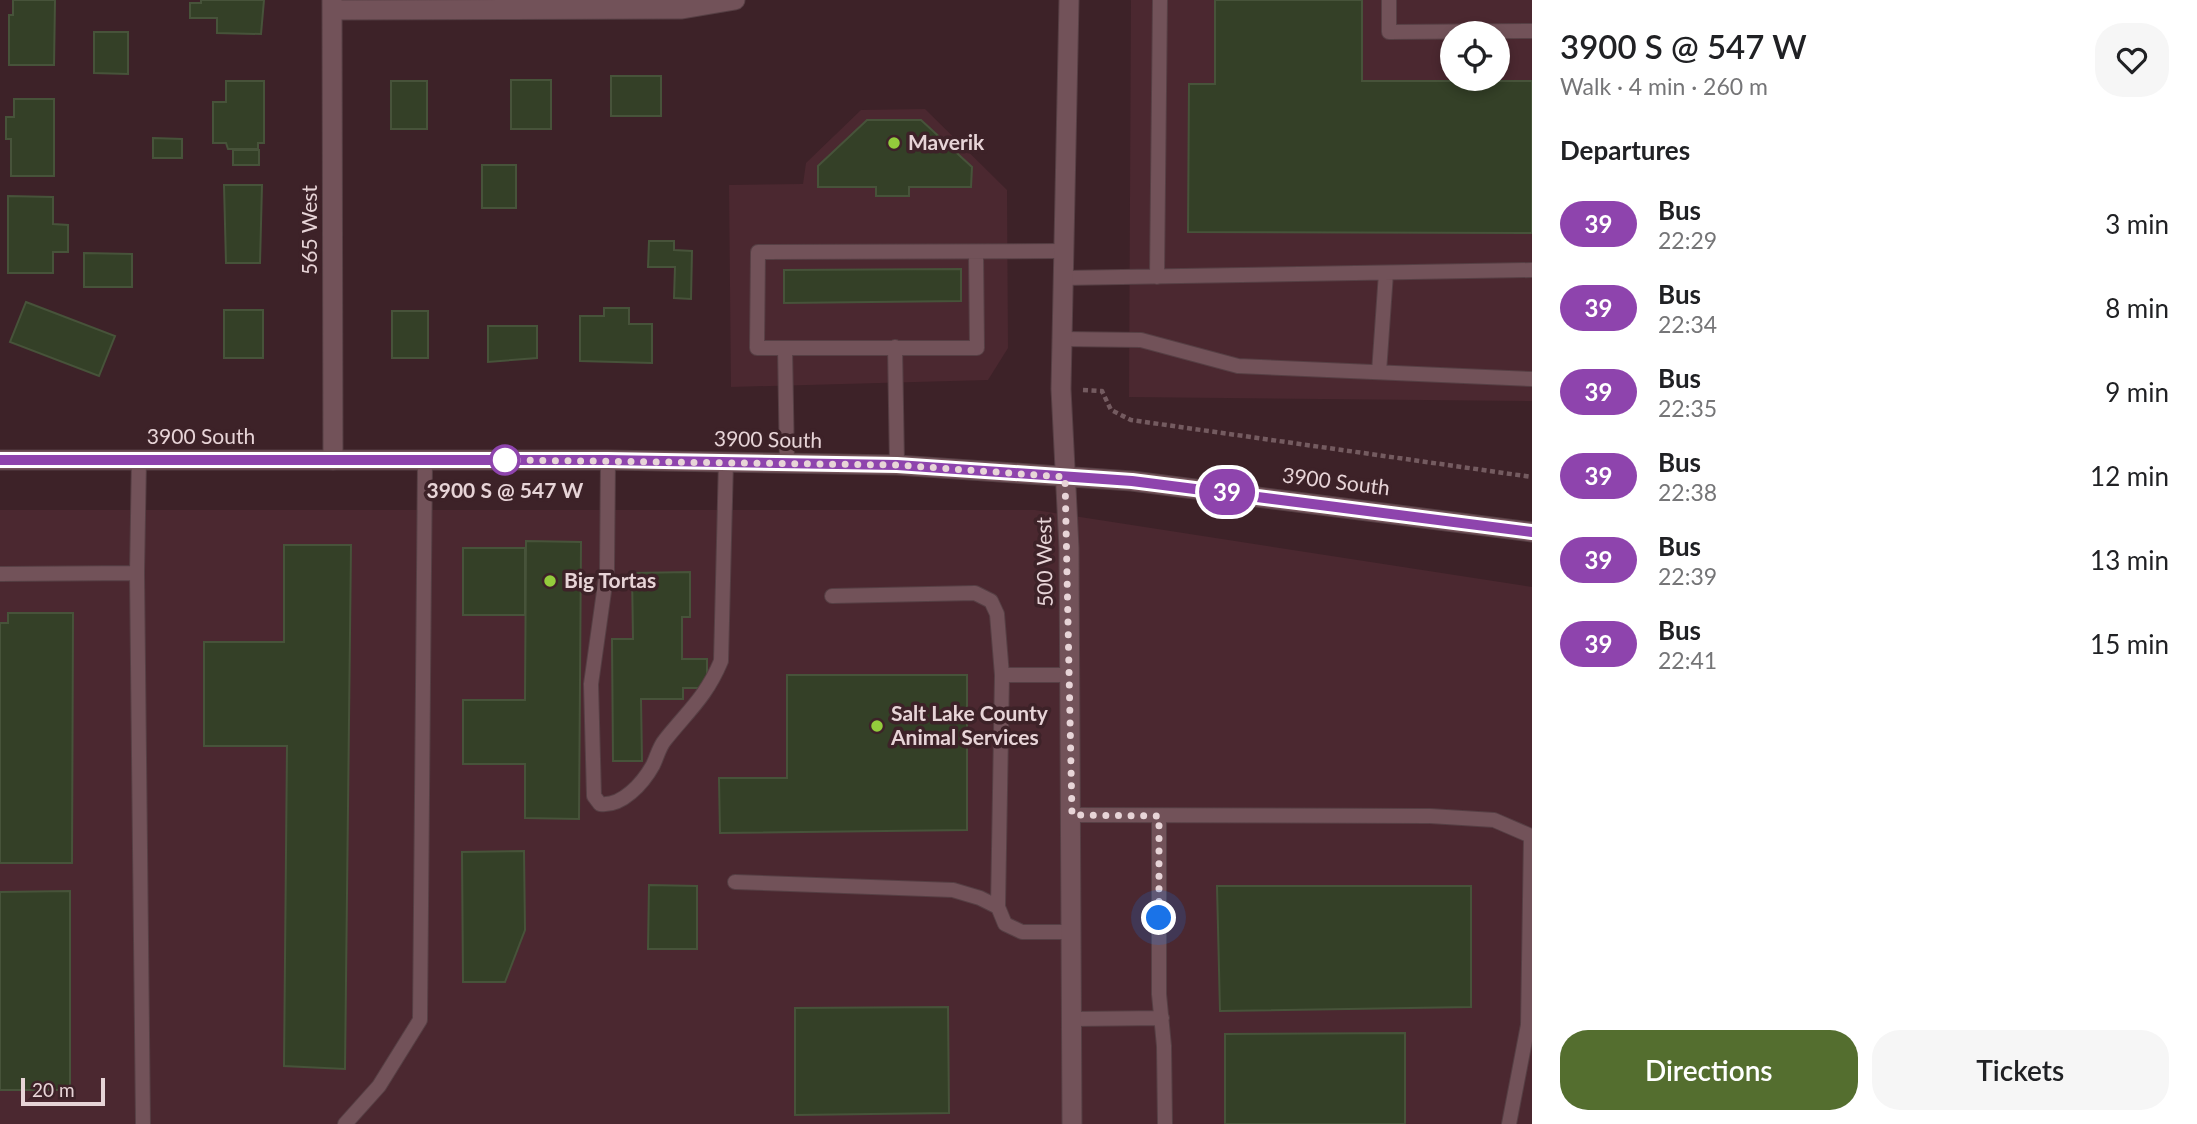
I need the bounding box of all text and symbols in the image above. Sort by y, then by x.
map controls [1440,21,1510,91]
button: locate [1440,21,1510,91]
button: heart [2095,23,2169,97]
text: 3900 S @ 547 W [1560,26,1807,66]
text: Walk · 4 min · 260 m [1560,72,1768,100]
place label: Maverik [908,129,985,154]
text: Departures [1560,134,1690,166]
marker: Maverik [886,135,902,151]
street label: 565 West [296,185,321,275]
text: Bus [1658,194,1701,226]
text: 3 min [2105,208,2169,240]
text: 39 [1585,209,1612,238]
text: 22:29 [1658,226,1717,254]
text: Bus [1658,278,1701,310]
text: 8 min [2105,292,2169,324]
text: 39 [1585,293,1612,322]
text: 22:34 [1658,310,1717,338]
text: Bus [1658,362,1701,394]
text: 9 min [2105,376,2169,408]
text: 39 [1585,377,1612,406]
text: 22:35 [1658,394,1717,422]
street label: 3900 South [147,423,255,448]
street label: 3900 South [714,425,822,452]
marker: 3900 S @ 547 W [490,445,520,475]
text: Bus [1658,446,1701,478]
text: 12 min [2090,460,2169,492]
text: 39 [1585,461,1612,490]
street label: 3900 South [1281,462,1391,500]
line badge: 39 [1196,469,1258,515]
place label: 3900 S @ 547 W [427,477,583,502]
text: 39 [1213,477,1241,506]
text: 22:38 [1658,478,1717,506]
street label: 500 West [1030,516,1057,607]
text: Bus [1658,530,1701,562]
text: 13 min [2090,544,2169,576]
text: 39 [1585,545,1612,574]
text: 22:39 [1658,562,1717,590]
place label: Big Tortas [564,567,656,592]
marker: Big Tortas [542,573,558,589]
text: Bus [1658,614,1701,646]
text: 15 min [2090,628,2169,660]
text: 39 [1585,629,1612,658]
text: 22:41 [1658,646,1717,674]
place label: Salt Lake County Animal Services [890,700,1049,749]
marker: Salt Lake County Animal Services [869,718,885,734]
your location [1141,900,1176,935]
button: Directions [1560,1030,1858,1110]
button: Tickets [1872,1030,2169,1110]
scale bar [21,1075,105,1107]
text: 20 m [32,1078,75,1101]

